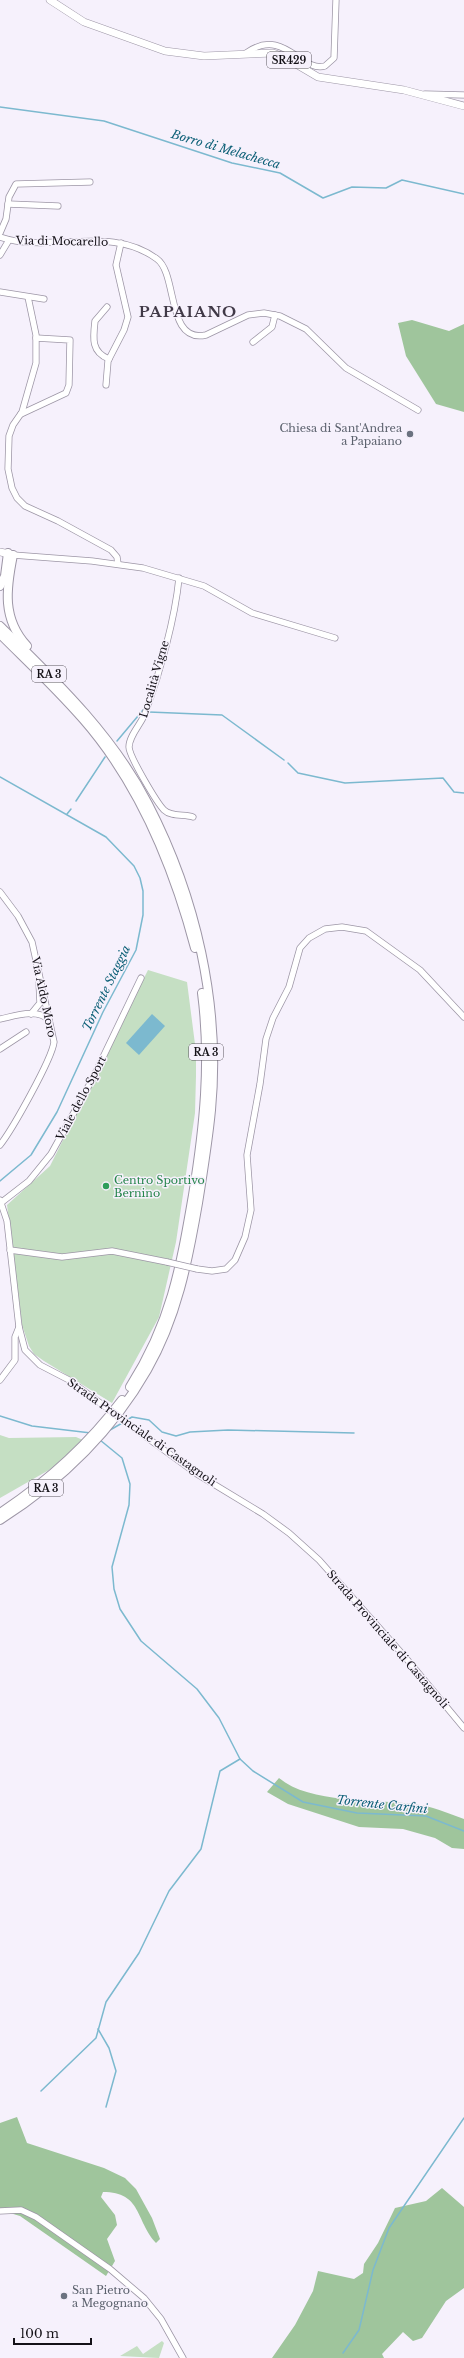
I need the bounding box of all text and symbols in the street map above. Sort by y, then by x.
road number: SR429 [267,52,311,68]
water label: Borro di Melachecca [169,126,282,172]
street label: Via di Mocarello [15,233,108,249]
district label: PAPAIANO [139,302,237,321]
place label: Chiesa di Sant'Andrea a Papaiano [280,421,403,448]
marker: Chiesa di Sant'Andrea a Papaiano [405,429,415,439]
street label: Località Vigne [136,639,172,719]
road number: RA 3 [32,666,66,682]
water label: Torrente Staggia [79,942,133,1033]
street label: Via Aldo Moro [28,954,59,1039]
road number: RA 3 [189,1044,223,1060]
street label: Viale dello Sport [52,1053,110,1144]
place label: Centro Sportivo Bernino [114,1173,205,1200]
marker: Centro Sportivo Bernino [101,1181,111,1191]
street label: Strada Provinciale di Castagnoli [65,1375,219,1489]
road number: RA 3 [29,1480,63,1496]
street label: Strada Provinciale di Castagnoli [324,1567,452,1711]
water label: Torrente Carfini [336,1792,429,1816]
place label: San Pietro a Megognano [72,2283,148,2310]
marker: San Pietro a Megognano [59,2291,69,2301]
scale bar [14,2320,91,2346]
text: 100 m [20,2326,59,2341]

